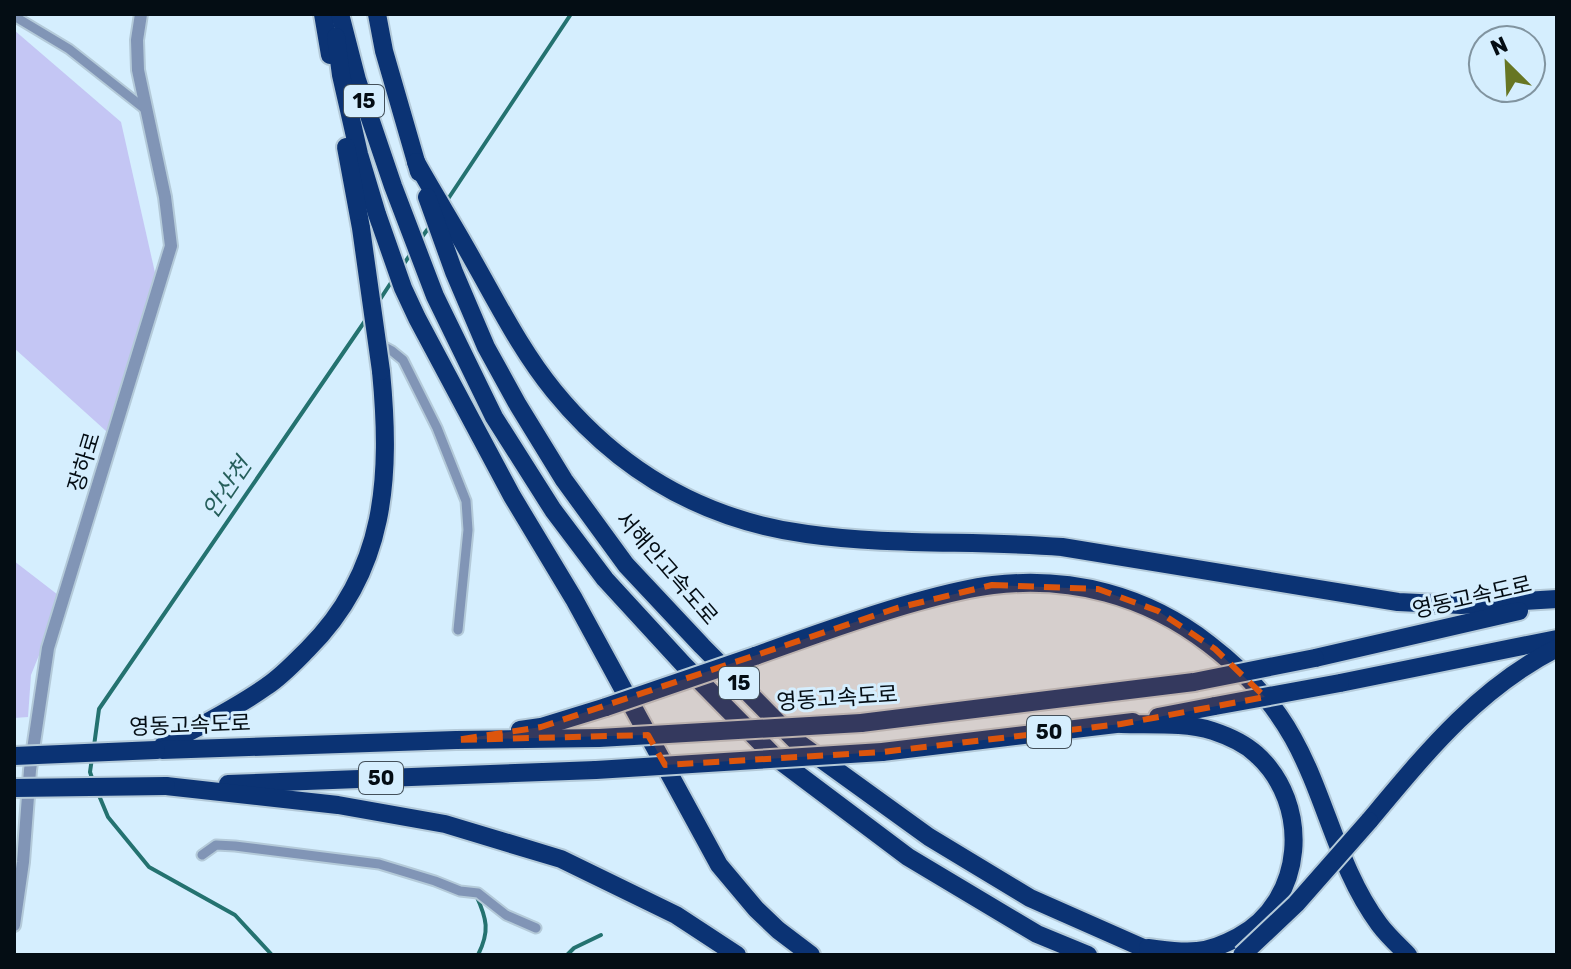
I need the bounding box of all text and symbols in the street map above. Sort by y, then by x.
north arrow [1467,24,1547,104]
text: N [1486,31,1512,62]
road number: 15 [344,85,384,117]
street label: 장하로 [62,429,106,495]
water label: 안산천 [197,450,259,523]
street label: 서해안고속도로 [610,506,724,630]
street label: 영동고속도로 [1410,570,1534,624]
road number: 15 [719,667,759,699]
street label: 영동고속도로 [775,680,899,716]
street label: 영동고속도로 [129,709,251,741]
road number: 50 [1027,716,1071,748]
road number: 50 [359,762,403,794]

